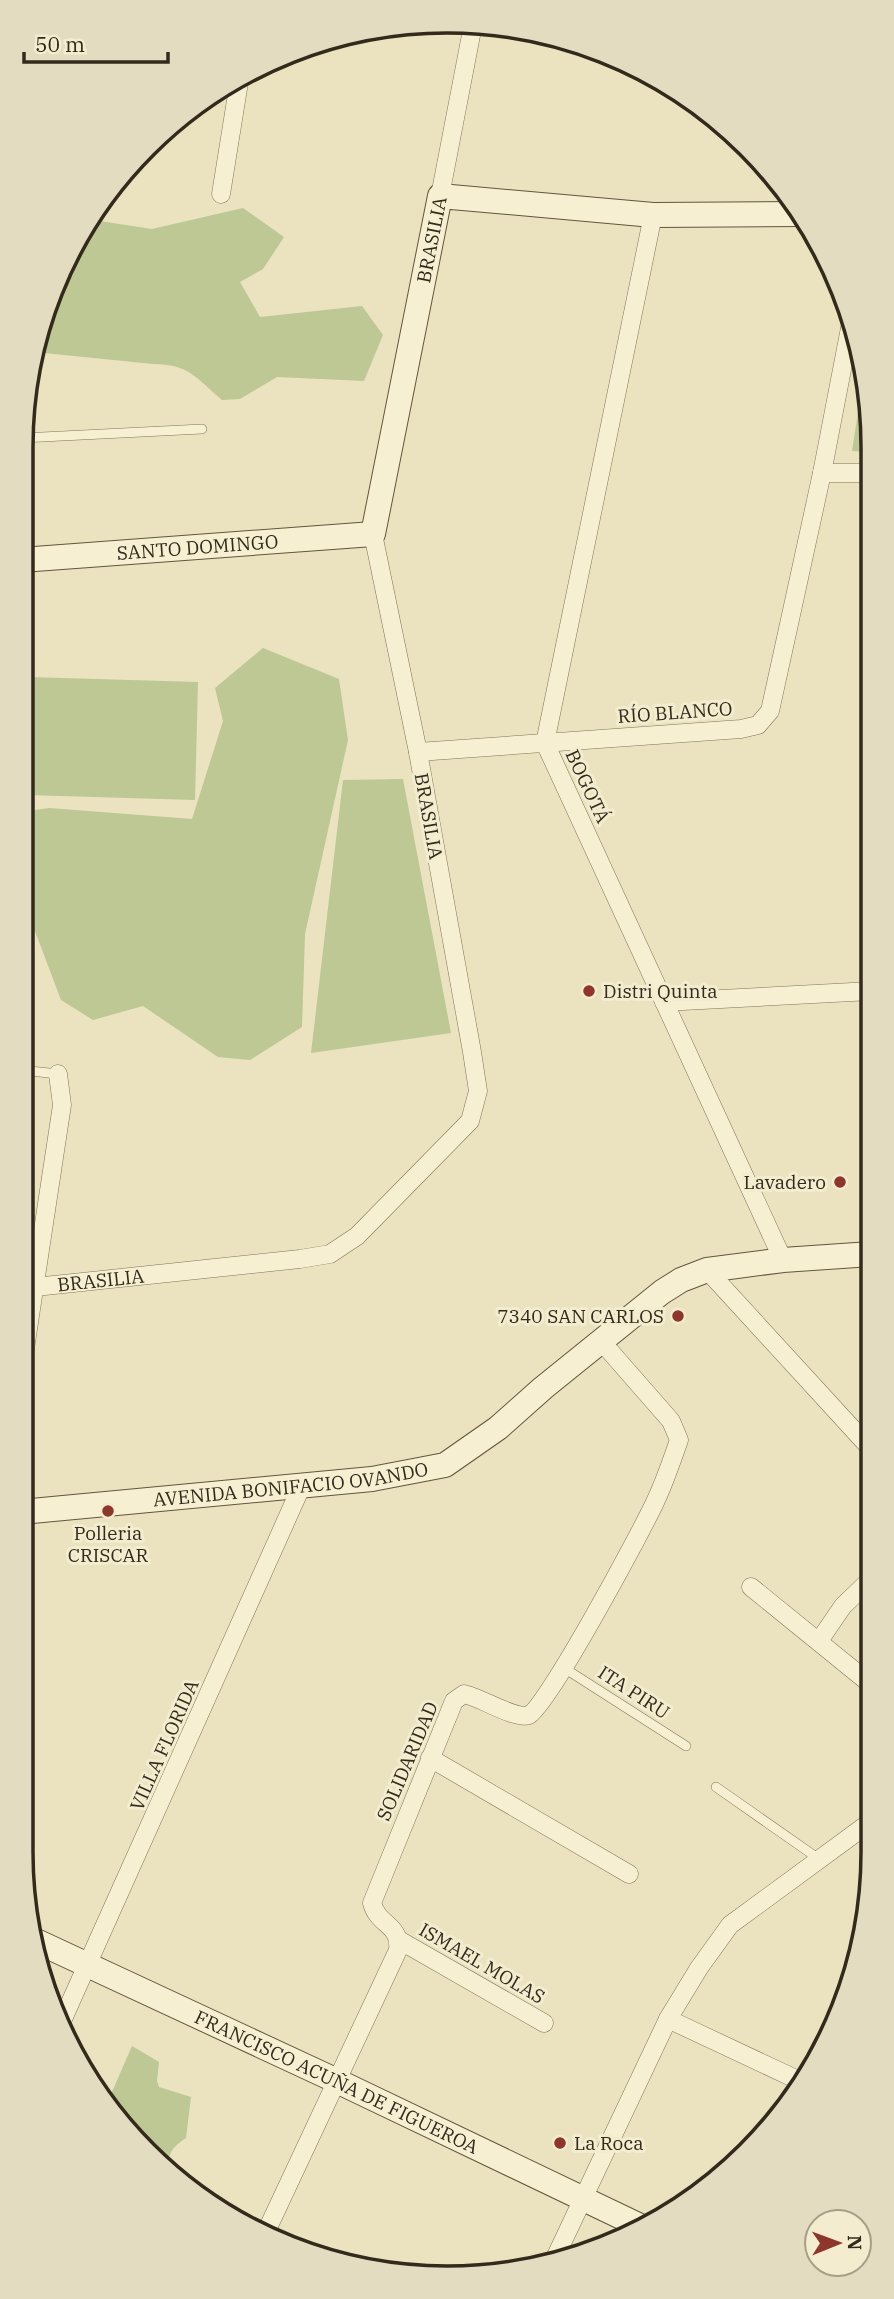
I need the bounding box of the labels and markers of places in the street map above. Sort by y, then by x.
place label: Distri Quinta [603,979,718,1003]
marker: Distri Quinta [581,983,597,999]
place label: Lavadero [743,1170,826,1194]
marker: Lavadero [832,1174,848,1190]
place label: 7340 SAN CARLOS [497,1304,664,1328]
marker: 7340 SAN CARLOS [670,1308,686,1324]
marker: Polleria CRISCAR [100,1503,116,1519]
place label: Polleria CRISCAR [68,1521,149,1567]
place label: La Roca [574,2131,644,2155]
marker: La Roca [552,2135,568,2151]

